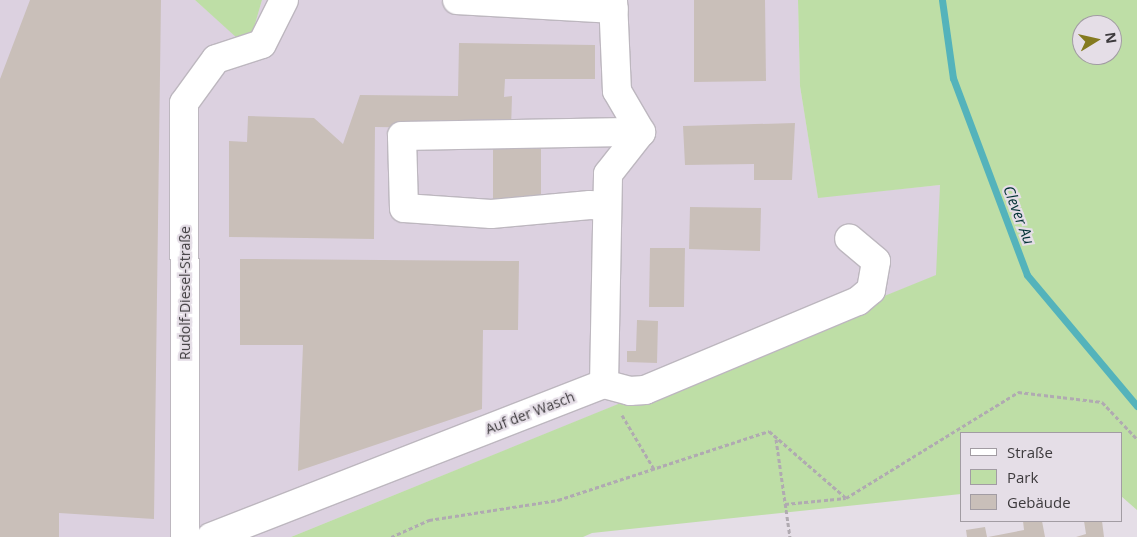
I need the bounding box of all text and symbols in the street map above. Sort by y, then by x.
north arrow [1072,15,1122,65]
text: N [1101,31,1122,45]
water label: Clever Au [1000,183,1038,247]
street label: Rudolf-Diesel-Straße [177,226,193,360]
street label: Auf der Wasch [483,388,577,438]
legend [960,432,1122,522]
text: Straße [1007,442,1053,462]
text: Park [1007,467,1038,487]
text: Gebäude [1007,492,1071,512]

